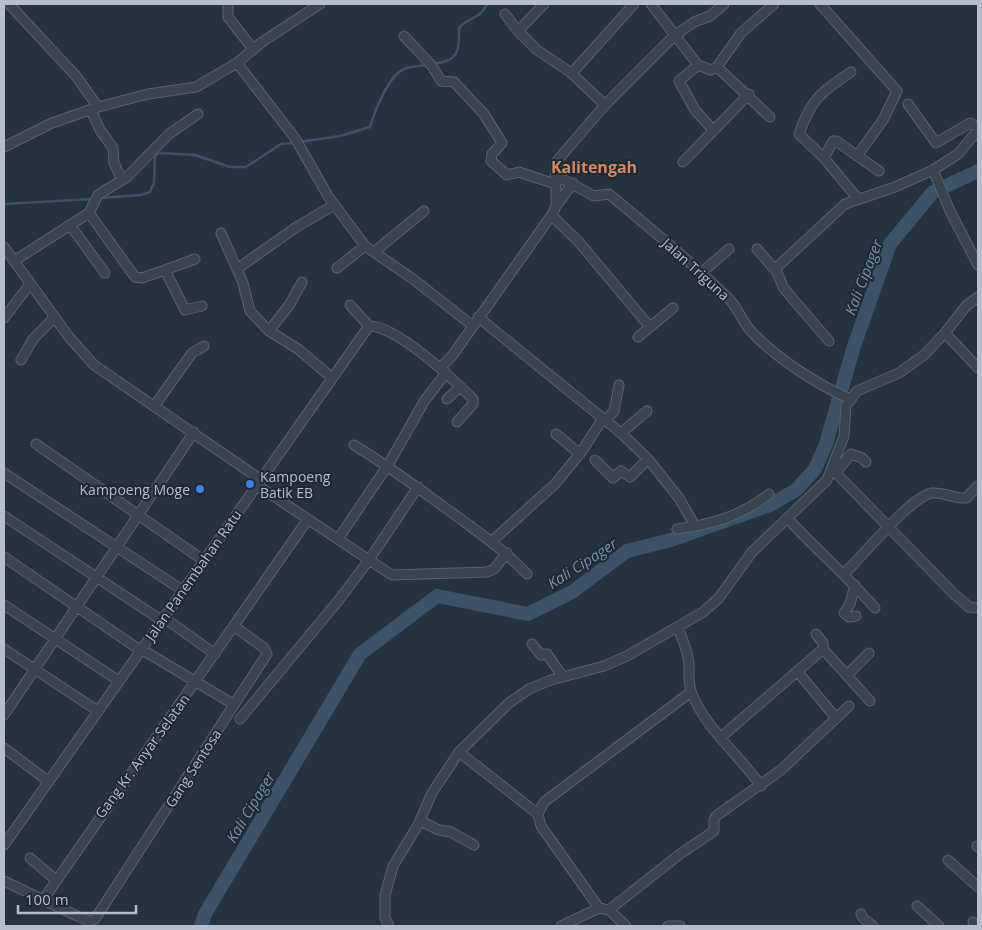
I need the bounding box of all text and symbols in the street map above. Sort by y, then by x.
district label: Kalitengah [551,156,637,178]
street label: Jalan Triguna [657,232,734,304]
water label: Kali Cipager [839,235,887,318]
place label: Kampoeng Batik EB [260,467,331,502]
marker: Kampoeng Batik EB [244,478,256,490]
place label: Kampoeng Moge [80,480,190,499]
marker: Kampoeng Moge [194,483,206,495]
street label: Jalan Panembahan Ratu [139,506,245,646]
water label: Kali Cipager [543,532,622,593]
street label: Gang Kr. Anyar Selatan [90,690,194,822]
street label: Gang Sentosa [161,725,225,811]
water label: Kali Cipager [221,767,280,846]
scale bar [18,882,135,914]
text: 100 m [25,889,69,909]

